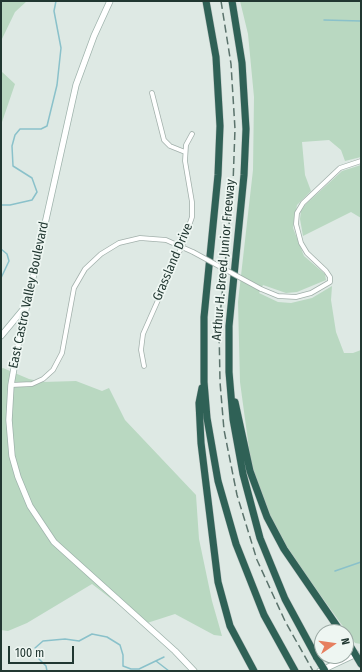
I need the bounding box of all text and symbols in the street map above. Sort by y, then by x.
street label: Arthur H. Breed Junior Freeway [209,179,239,341]
street label: East Castro Valley Boulevard [6,220,52,370]
street label: Grassland Drive [150,221,196,303]
north arrow [314,624,354,664]
text: N [338,637,352,646]
scale bar [10,638,76,664]
text: 100 m [15,646,44,660]

